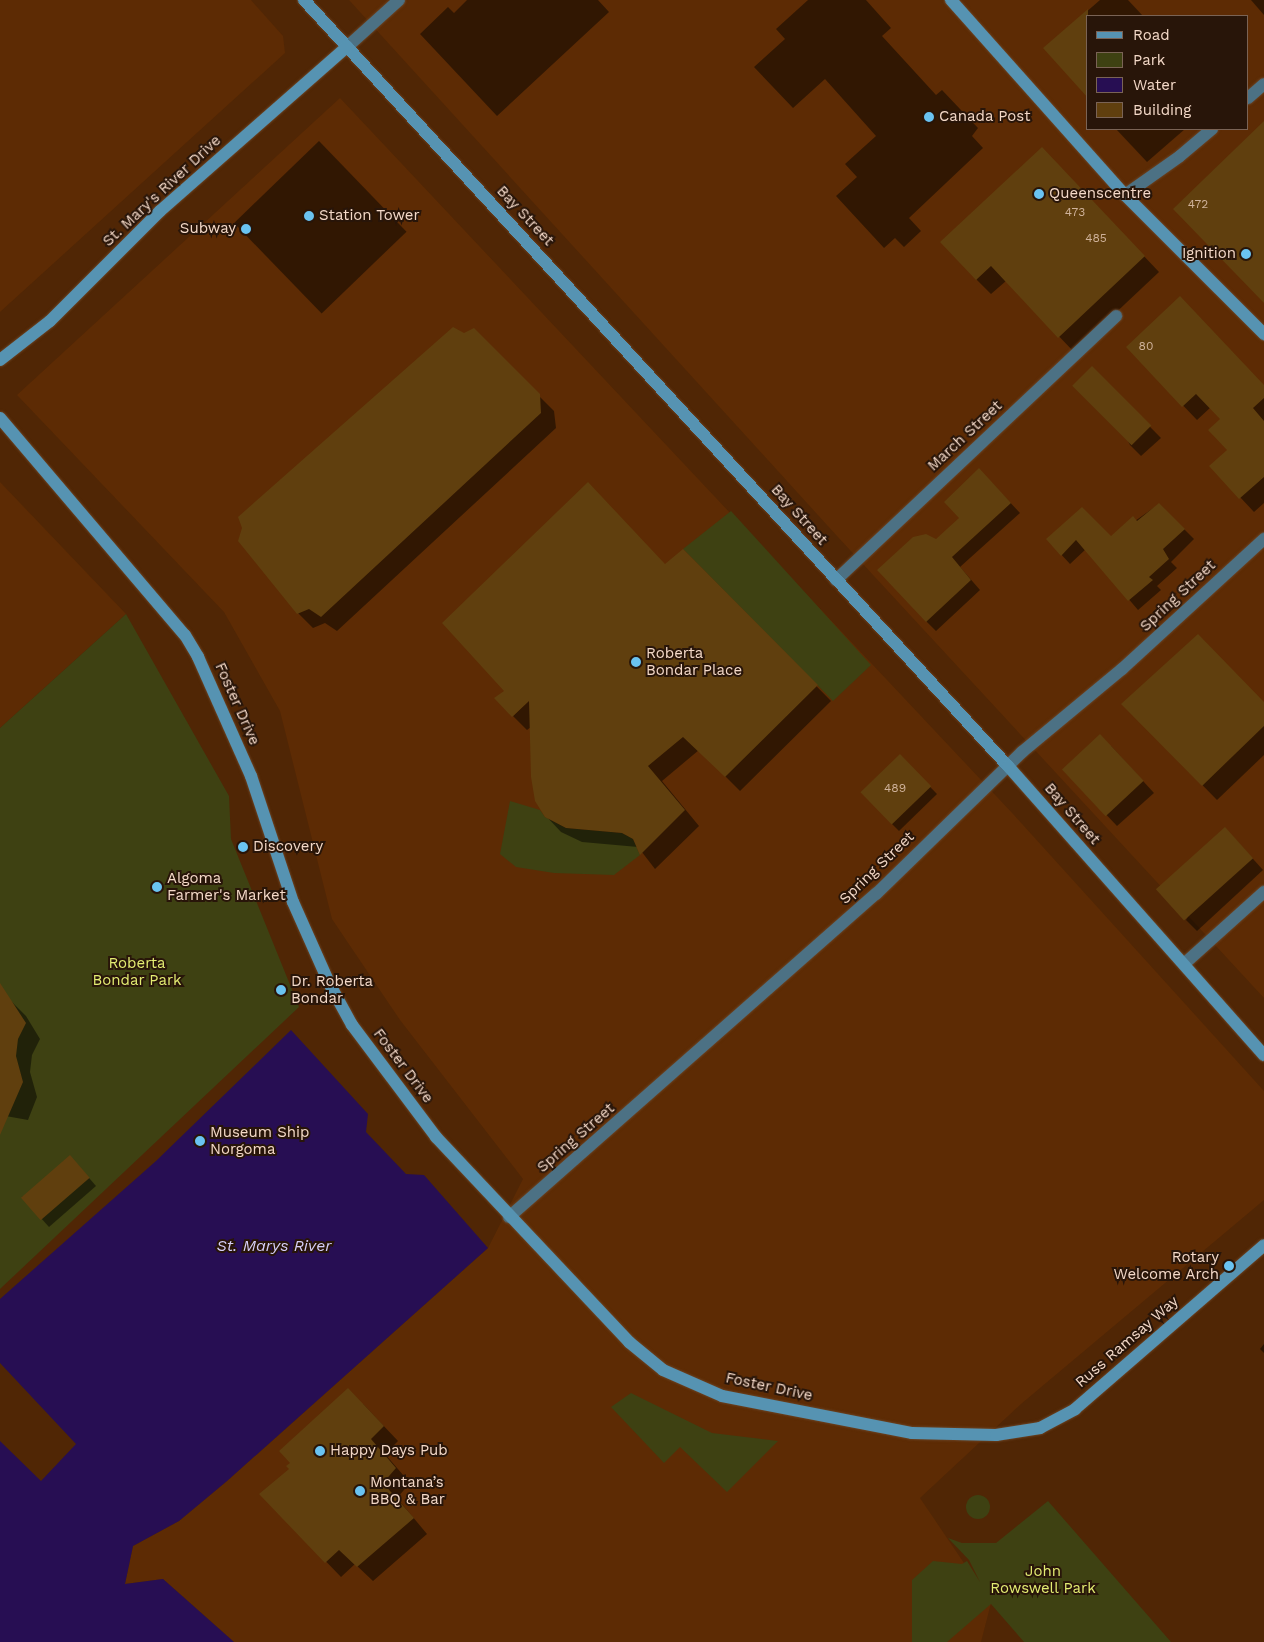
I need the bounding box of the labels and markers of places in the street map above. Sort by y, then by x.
place label: Canada Post [939,108,1031,126]
marker: Canada Post [923,111,935,123]
place label: Queenscentre [1049,185,1151,203]
marker: Queenscentre [1033,188,1045,200]
place label: Station Tower [319,207,420,225]
marker: Station Tower [303,210,315,222]
place label: Subway [180,220,236,238]
marker: Subway [240,223,252,235]
place label: Ignition [1182,245,1236,263]
marker: Ignition [1240,248,1252,260]
place label: Roberta Bondar Place [646,644,742,679]
marker: Roberta Bondar Place [630,656,642,668]
place label: Discovery [253,838,323,856]
marker: Discovery [237,841,249,853]
place label: Algoma Farmer's Market [167,869,286,904]
marker: Algoma Farmer's Market [151,881,163,893]
place label: Dr. Roberta Bondar [291,972,373,1007]
marker: Dr. Roberta Bondar [275,984,287,996]
place label: Museum Ship Norgoma [210,1123,309,1158]
marker: Museum Ship Norgoma [194,1135,206,1147]
place label: Rotary Welcome Arch [1113,1248,1219,1283]
marker: Rotary Welcome Arch [1223,1260,1235,1272]
place label: Happy Days Pub [330,1442,448,1460]
marker: Happy Days Pub [314,1445,326,1457]
place label: Montana’s BBQ & Bar [370,1473,445,1508]
marker: Montana’s BBQ & Bar [354,1485,366,1497]

